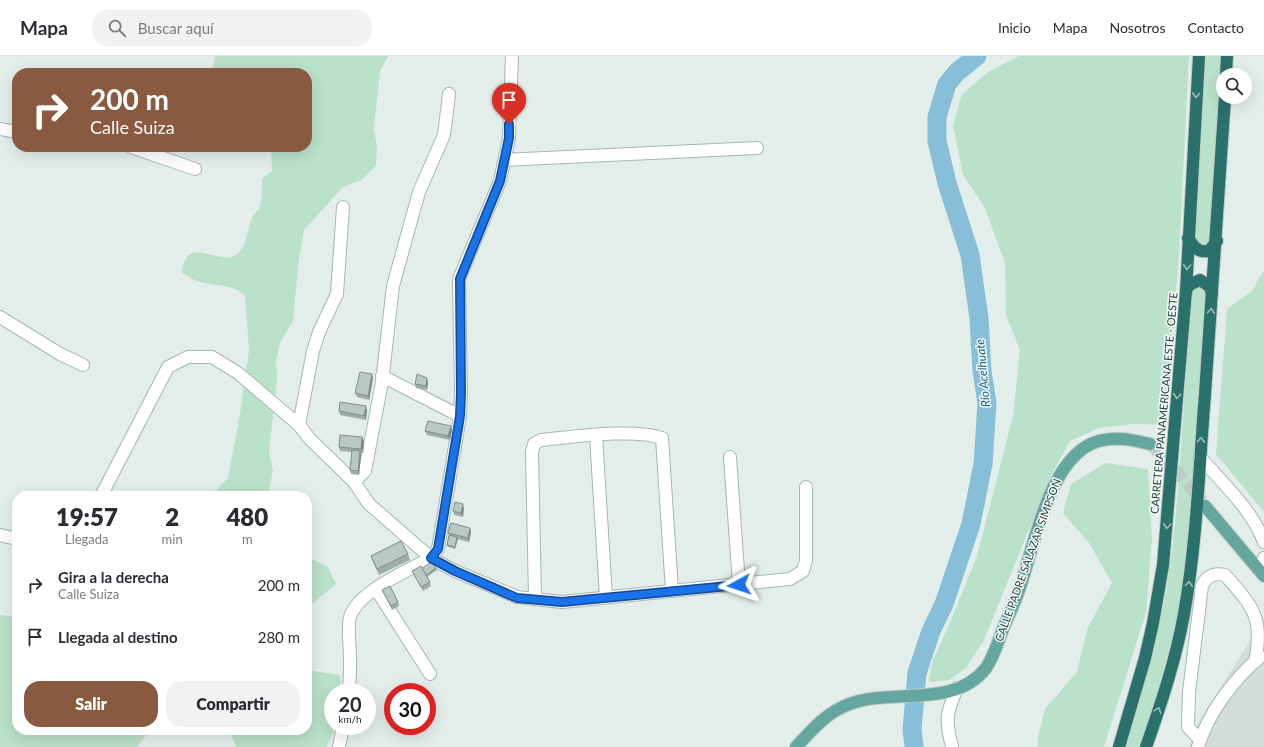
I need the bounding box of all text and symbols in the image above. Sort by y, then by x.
search box [92,10,372,46]
text: Mapa [20,16,68,39]
icon: search [106,17,128,39]
text: Buscar aquí [138,19,214,37]
text: Inicio [998,19,1031,36]
text: Mapa [1053,19,1087,36]
text: Nosotros [1109,19,1166,36]
text: Contacto [1188,19,1244,36]
map controls [1216,68,1252,104]
button: search [1216,68,1252,104]
text: 200 m [90,82,169,116]
pin [492,83,526,124]
icon: right [24,84,76,136]
icon: arrive [498,89,520,111]
one-way arrow [1192,92,1201,98]
text: Calle Suiza [90,116,175,138]
one-way arrow [1183,264,1192,270]
street label: CARRETERA PANAMERICANA ESTE - OESTE [1147,292,1180,514]
one-way arrow [1206,308,1215,314]
water label: Río Acelhuate [972,338,993,408]
one-way arrow [1173,393,1182,399]
one-way arrow [1197,437,1206,443]
street label: CALLE PADRE SALAZAR SIMPSON [992,477,1063,643]
text: 19:57 [56,502,118,531]
text: 2 [165,502,179,531]
text: 480 [226,502,268,531]
one-way arrow [1163,523,1172,529]
text: Llegada [65,531,109,547]
text: min [162,531,183,547]
text: m [242,531,253,547]
position arrow [718,564,760,606]
text: Gira a la derecha [58,568,169,586]
icon: right [24,574,46,596]
text: 200 m [258,576,300,594]
one-way arrow [1184,581,1193,587]
text: Calle Suiza [58,586,119,602]
icon: arrive [24,626,46,648]
text: Llegada al destino [58,628,178,646]
text: 280 m [258,628,300,646]
button: Salir [24,681,158,727]
button: Compartir [166,681,300,727]
speed limit sign: 30 [384,683,436,735]
text: 20 [338,692,362,716]
one-way arrow [1153,707,1162,714]
text: km/h [338,713,362,725]

